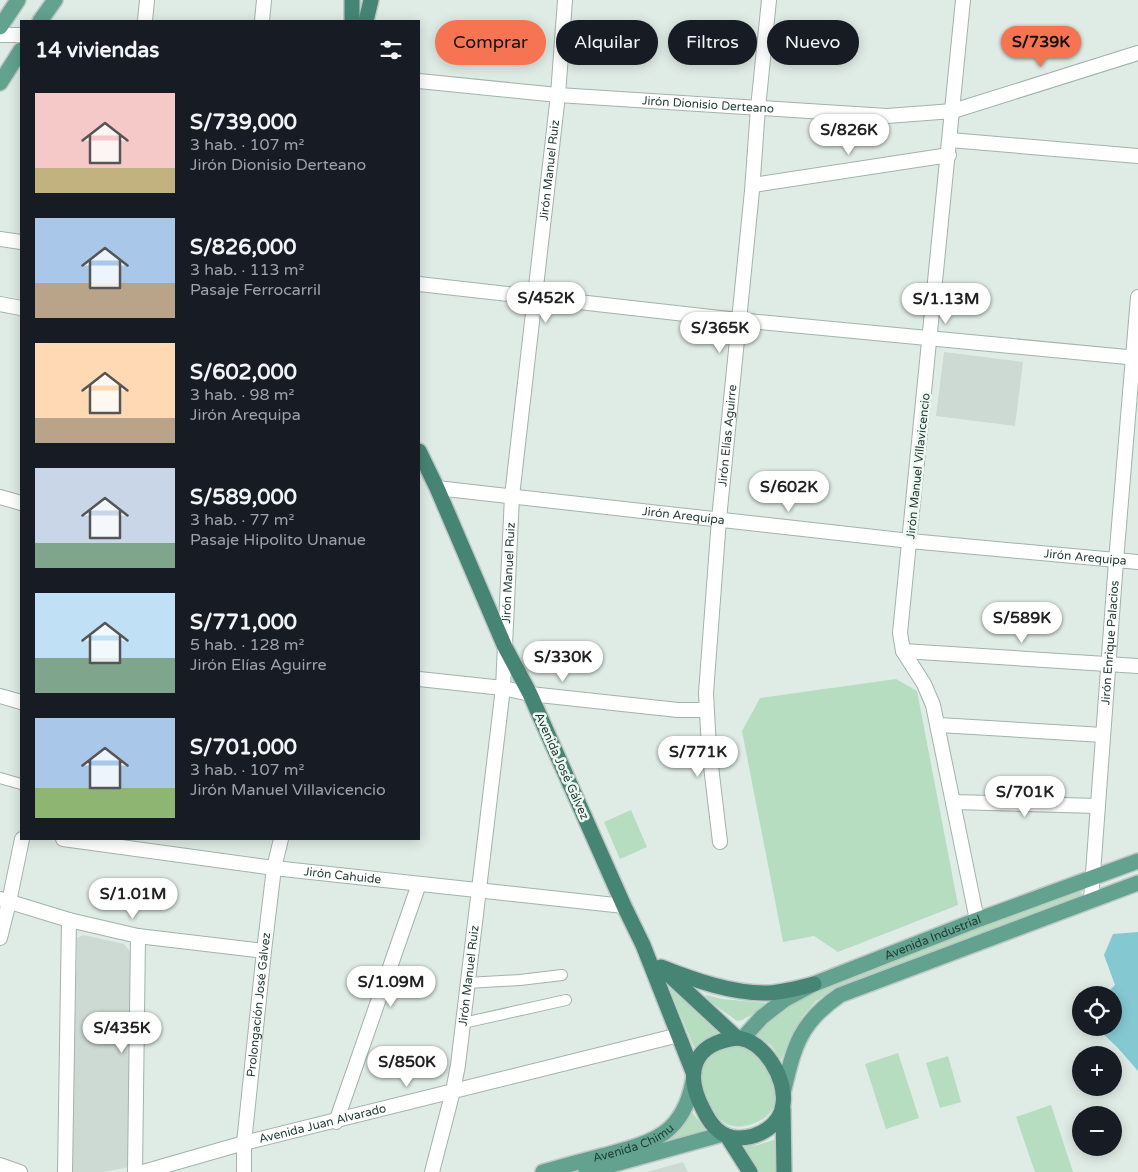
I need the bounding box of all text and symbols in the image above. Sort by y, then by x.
chip: Comprar [435,20,546,65]
chip: Alquilar [556,20,658,65]
chip: Filtros [668,20,757,65]
chip: Nuevo [767,20,859,65]
pin: S/739K [1000,26,1082,68]
text: S/739K [1012,32,1070,52]
icon: filters [377,36,405,64]
text: 14 viviendas [35,38,159,63]
street label: Jirón Dionisio Derteano [642,93,774,116]
text: S/739,000 [190,110,297,135]
icon: home [75,113,135,173]
pin: S/826K [808,114,890,156]
street label: Jirón Manuel Ruiz [537,119,562,221]
text: S/826K [820,120,878,140]
text: 3 hab. · 107 m² [190,135,304,155]
text: Jirón Dionisio Derteano [190,155,366,175]
text: S/826,000 [190,235,296,260]
icon: home [75,238,135,298]
text: 3 hab. · 113 m² [190,260,304,280]
text: Pasaje Ferrocarril [190,280,321,300]
pin: S/452K [505,282,587,324]
pin: S/1.13M [900,282,992,325]
text: S/452K [518,288,574,308]
text: S/1.13M [913,289,979,309]
pin: S/365K [679,312,761,354]
text: S/365K [691,318,749,338]
text: S/602,000 [190,360,297,385]
icon: home [75,363,135,423]
street label: Jirón Elías Aguirre [715,384,740,487]
text: 3 hab. · 98 m² [190,385,294,405]
street label: Jirón Manuel Villavicencio [903,392,933,540]
text: Jirón Arequipa [190,405,301,425]
pin: S/602K [748,470,830,513]
text: S/602K [760,477,818,497]
text: S/589,000 [190,485,297,510]
icon: home [75,488,135,548]
street label: Jirón Arequipa [641,504,726,527]
text: 3 hab. · 77 m² [190,510,294,530]
street label: Jirón Manuel Ruiz [499,522,518,624]
text: Pasaje Hipolito Unanue [190,530,366,550]
street label: Jirón Arequipa [1043,546,1127,568]
street label: Jirón Enrique Palacios [1098,580,1122,705]
pin: S/589K [981,602,1063,644]
text: S/589K [993,608,1051,628]
text: S/771,000 [190,610,297,635]
icon: home [75,613,135,673]
text: 5 hab. · 128 m² [190,635,304,655]
pin: S/330K [522,640,604,683]
text: S/330K [534,647,592,667]
text: Jirón Elías Aguirre [190,655,327,675]
street label: Avenida José Gálvez [532,710,592,822]
text: S/701,000 [190,735,297,760]
pin: S/771K [657,736,739,778]
icon: home [75,738,135,798]
text: S/771K [669,742,727,762]
text: 3 hab. · 107 m² [190,760,304,780]
pin: S/701K [984,776,1066,818]
text: Jirón Manuel Villavicencio [190,780,386,800]
text: S/701K [996,782,1054,802]
street label: Jirón Cahuide [303,864,382,887]
pin: S/1.01M [87,878,179,920]
text: S/1.01M [100,884,166,904]
street label: Avenida Industrial [882,912,983,963]
street label: Jirón Manuel Ruiz [456,925,482,1027]
street label: Prolongación José Gálvez [244,932,273,1078]
pin: S/1.09M [345,966,437,1008]
text: S/1.09M [358,972,424,992]
map controls [1072,986,1122,1156]
button: locate [1072,986,1122,1036]
pin: S/435K [81,1012,163,1054]
text: S/435K [94,1018,150,1038]
pin: S/850K [366,1046,448,1088]
button: + [1072,1046,1122,1096]
text: S/850K [378,1052,436,1072]
street label: Avenida Juan Alvarado [257,1101,388,1146]
button: − [1072,1106,1122,1156]
street label: Avenida Chimu [591,1121,677,1165]

